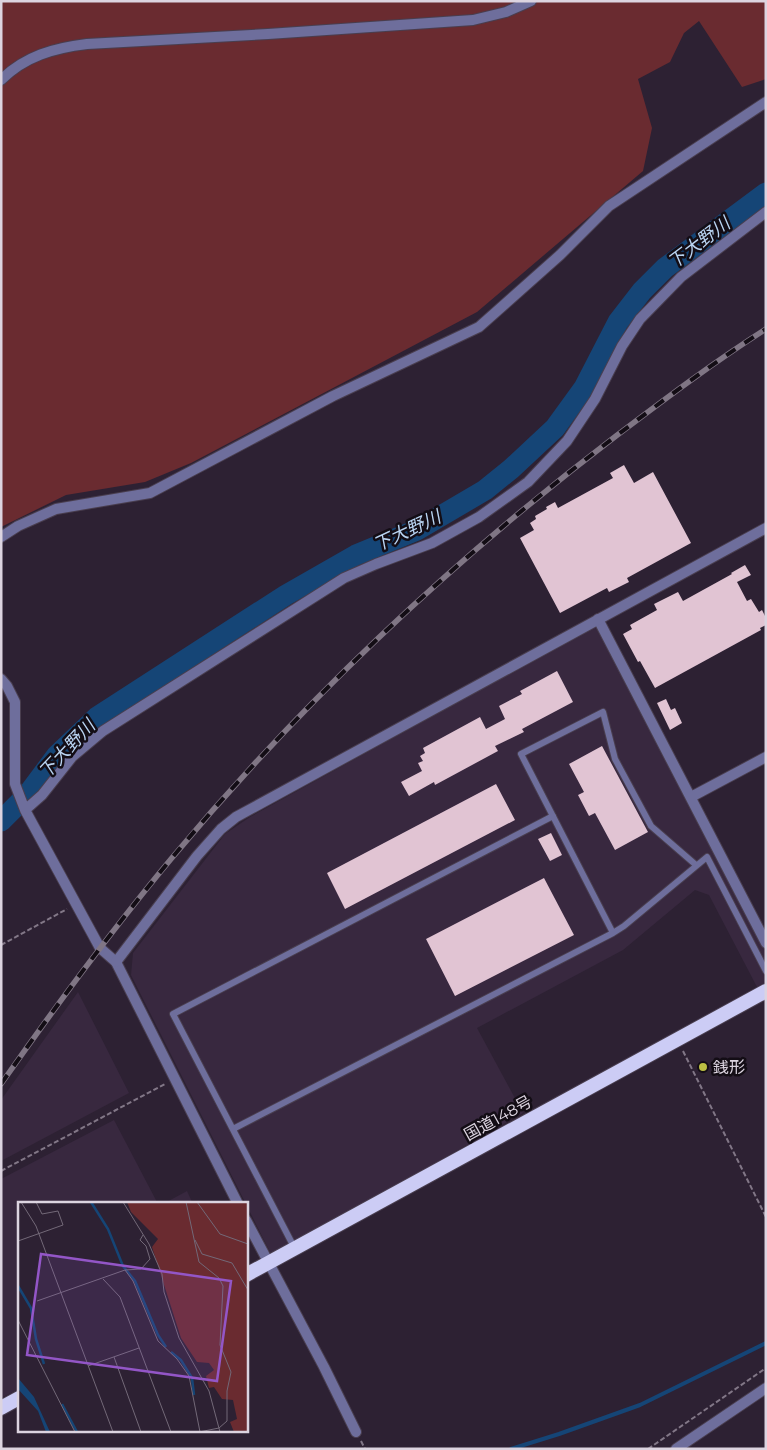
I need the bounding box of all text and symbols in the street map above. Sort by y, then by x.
water label: 下大野川 [664,211,736,273]
water label: 下大野川 [370,505,446,556]
water label: 下大野川 [34,714,101,783]
place label: 銭形 [713,1058,745,1077]
marker: 銭形 [697,1061,709,1073]
street label: 国道148号 [461,1092,535,1144]
inset map [18,1202,248,1432]

